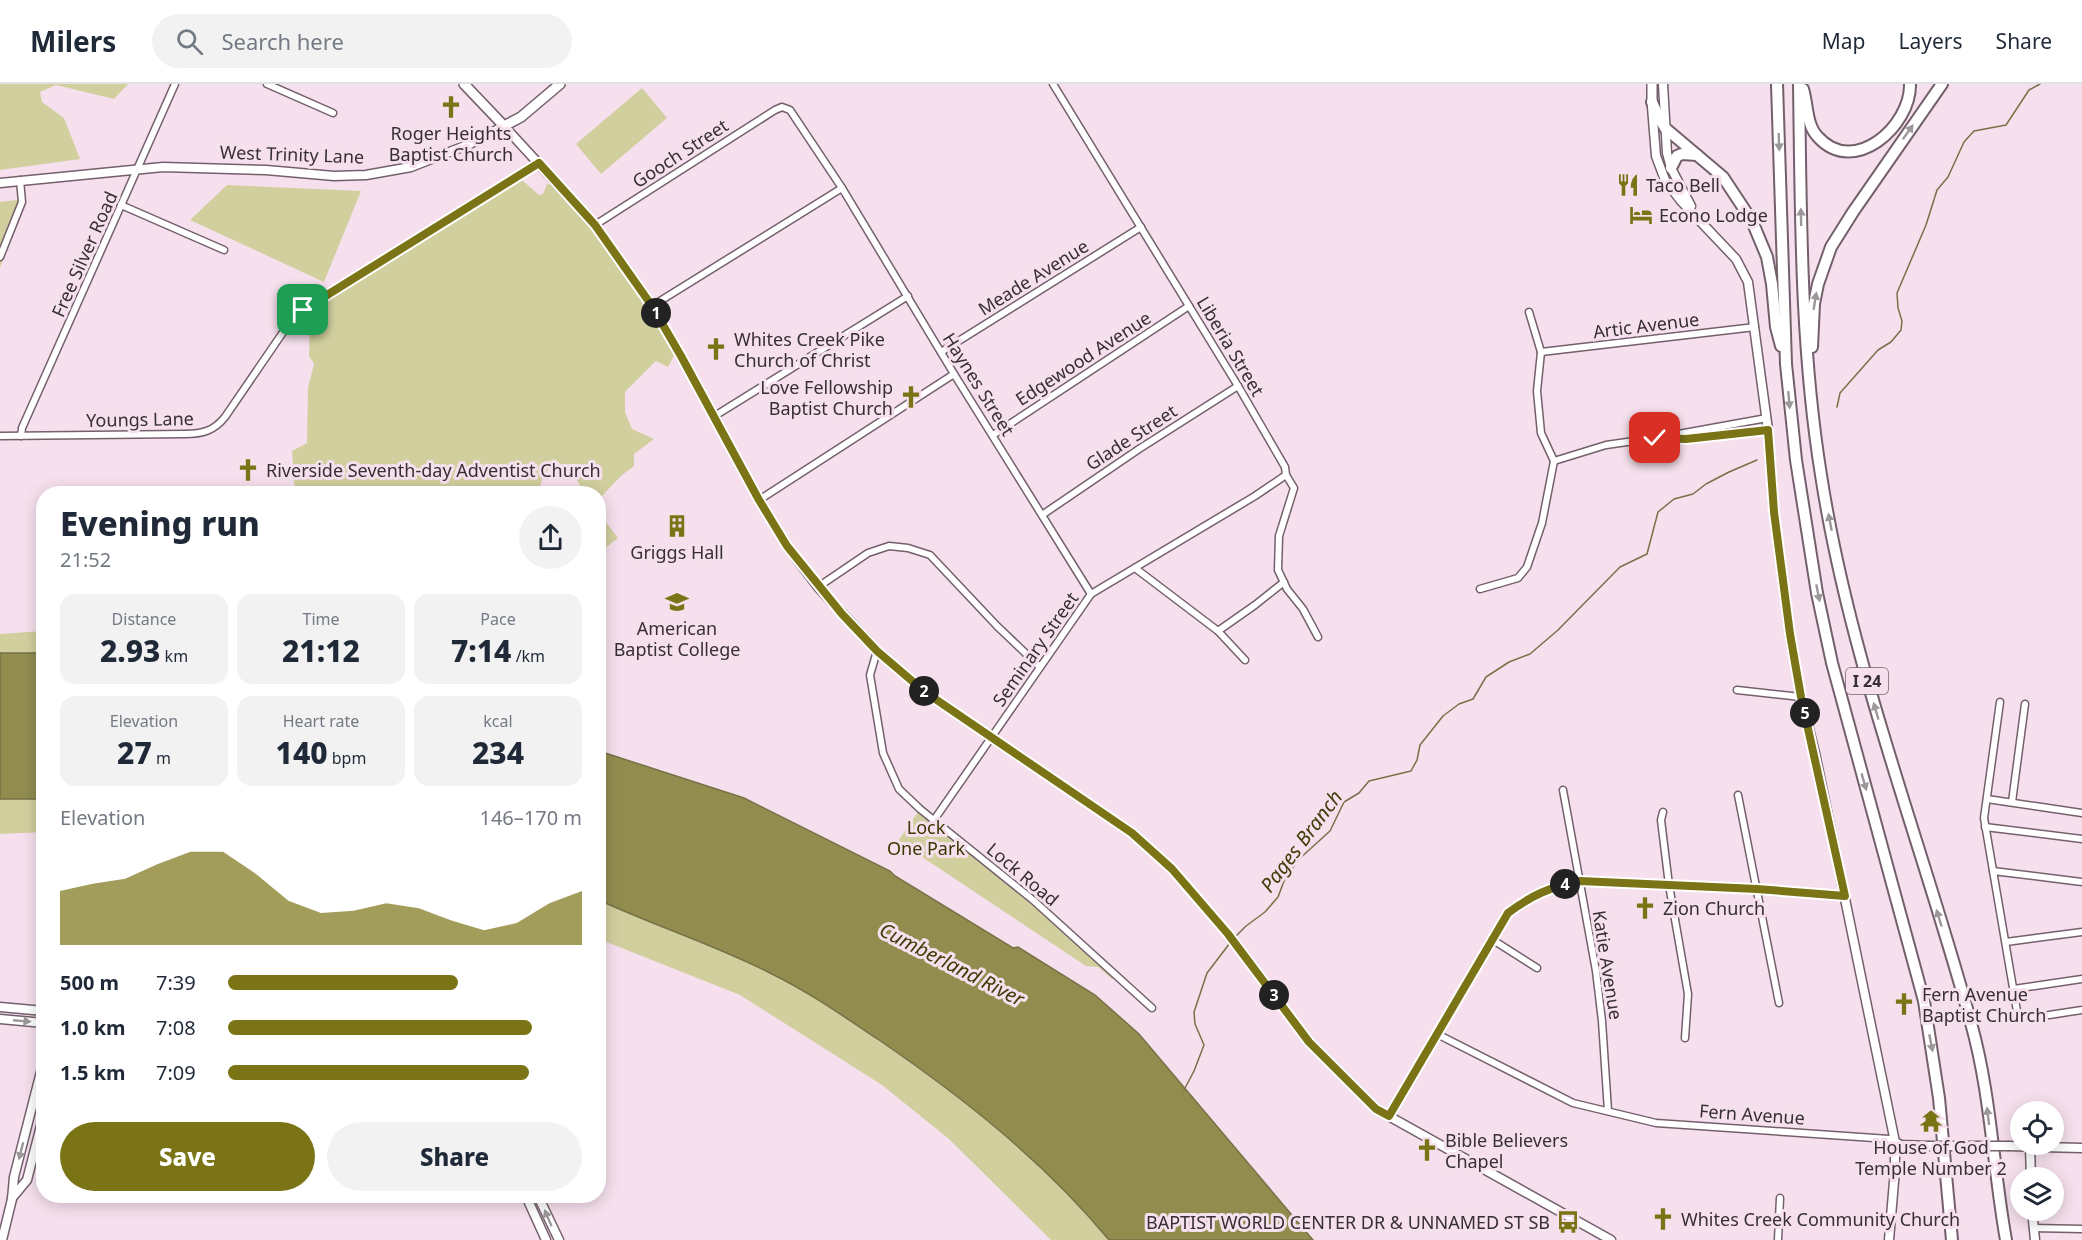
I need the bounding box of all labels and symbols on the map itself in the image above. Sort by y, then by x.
church icon: Roger Heights Baptist Church [438,94,464,120]
street label: Gooch Street [628,113,733,193]
place label: Roger Heights Baptist Church [389,121,513,166]
one-way arrow [1902,125,1914,141]
one-way arrow [1774,133,1783,152]
street label: West Trinity Lane [219,139,365,169]
restaurant icon: Taco Bell [1615,172,1641,198]
place label: Taco Bell [1646,173,1720,197]
street label: Free Silver Road [46,187,122,321]
hotel icon: Econo Lodge [1628,202,1654,228]
place label: Econo Lodge [1659,203,1768,227]
one-way arrow [1796,208,1806,227]
street label: Meade Avenue [973,234,1093,320]
pin [277,284,328,335]
street label: Liberia Street [1192,292,1270,401]
one-way arrow [1811,292,1820,311]
pin: 1 [641,298,671,328]
street label: Edgewood Avenue [1011,305,1155,411]
street label: Artic Avenue [1592,307,1700,343]
place label: Whites Creek Pike Church of Christ [734,327,885,372]
street label: Haynes Street [938,328,1021,441]
church icon: Whites Creek Pike Church of Christ [703,336,729,362]
place label: Love Fellowship Baptist Church [760,375,893,420]
church icon: Love Fellowship Baptist Church [898,384,924,410]
one-way arrow [1785,391,1794,410]
street label: Glade Street [1081,398,1182,475]
street label: Youngs Lane [86,406,194,432]
pin [1629,412,1680,463]
church icon: Riverside Seventh-day Adventist Church [235,457,261,483]
place label: Riverside Seventh-day Adventist Church [266,458,601,482]
one-way arrow [1825,512,1834,531]
building icon: Griggs Hall [664,513,690,539]
place label: Griggs Hall [630,540,724,564]
one-way arrow [1814,584,1823,603]
street label: Seminary Street [987,587,1084,711]
school or university icon: American Baptist College [664,589,690,615]
place label: American Baptist College [614,616,740,661]
road number: I 24 [1846,668,1888,694]
pin: 2 [909,676,939,706]
pin: 5 [1790,698,1820,728]
one-way arrow [1871,702,1880,720]
one-way arrow [1860,774,1869,792]
water label: Pages Branch [1254,784,1348,898]
park label: Lock One Park [887,815,965,860]
street label: Lock Road [982,837,1064,911]
pin: 4 [1550,869,1580,899]
church icon: Zion Church [1632,895,1658,921]
place label: Zion Church [1663,896,1765,920]
street label: Katie Avenue [1588,909,1628,1021]
one-way arrow [1934,909,1943,927]
water label: Cumberland River [875,916,1030,1013]
pin: 3 [1259,980,1289,1010]
place label: Fern Avenue Baptist Church [1922,982,2046,1027]
church icon: Fern Avenue Baptist Church [1891,991,1917,1017]
one-way arrow [12,1016,31,1026]
one-way arrow [1927,1034,1936,1053]
street label: Fern Avenue [1698,1098,1806,1130]
one-way arrow [1984,1106,1993,1125]
temple icon: House of God Temple Number 2 [1918,1108,1944,1134]
place label: Bible Believers Chapel [1445,1128,1568,1173]
place label: House of God Temple Number 2 [1855,1135,2007,1180]
church icon: Bible Believers Chapel [1414,1137,1440,1163]
one-way arrow [16,1142,26,1160]
church icon: Whites Creek Community Church [1650,1206,1676,1232]
place label: Whites Creek Community Church [1681,1207,1960,1231]
one-way arrow [543,1208,553,1226]
bus stop icon: BAPTIST WORLD CENTER DR & UNNAMED ST SB [1555,1209,1581,1235]
place label: BAPTIST WORLD CENTER DR & UNNAMED ST SB [1146,1210,1550,1234]

